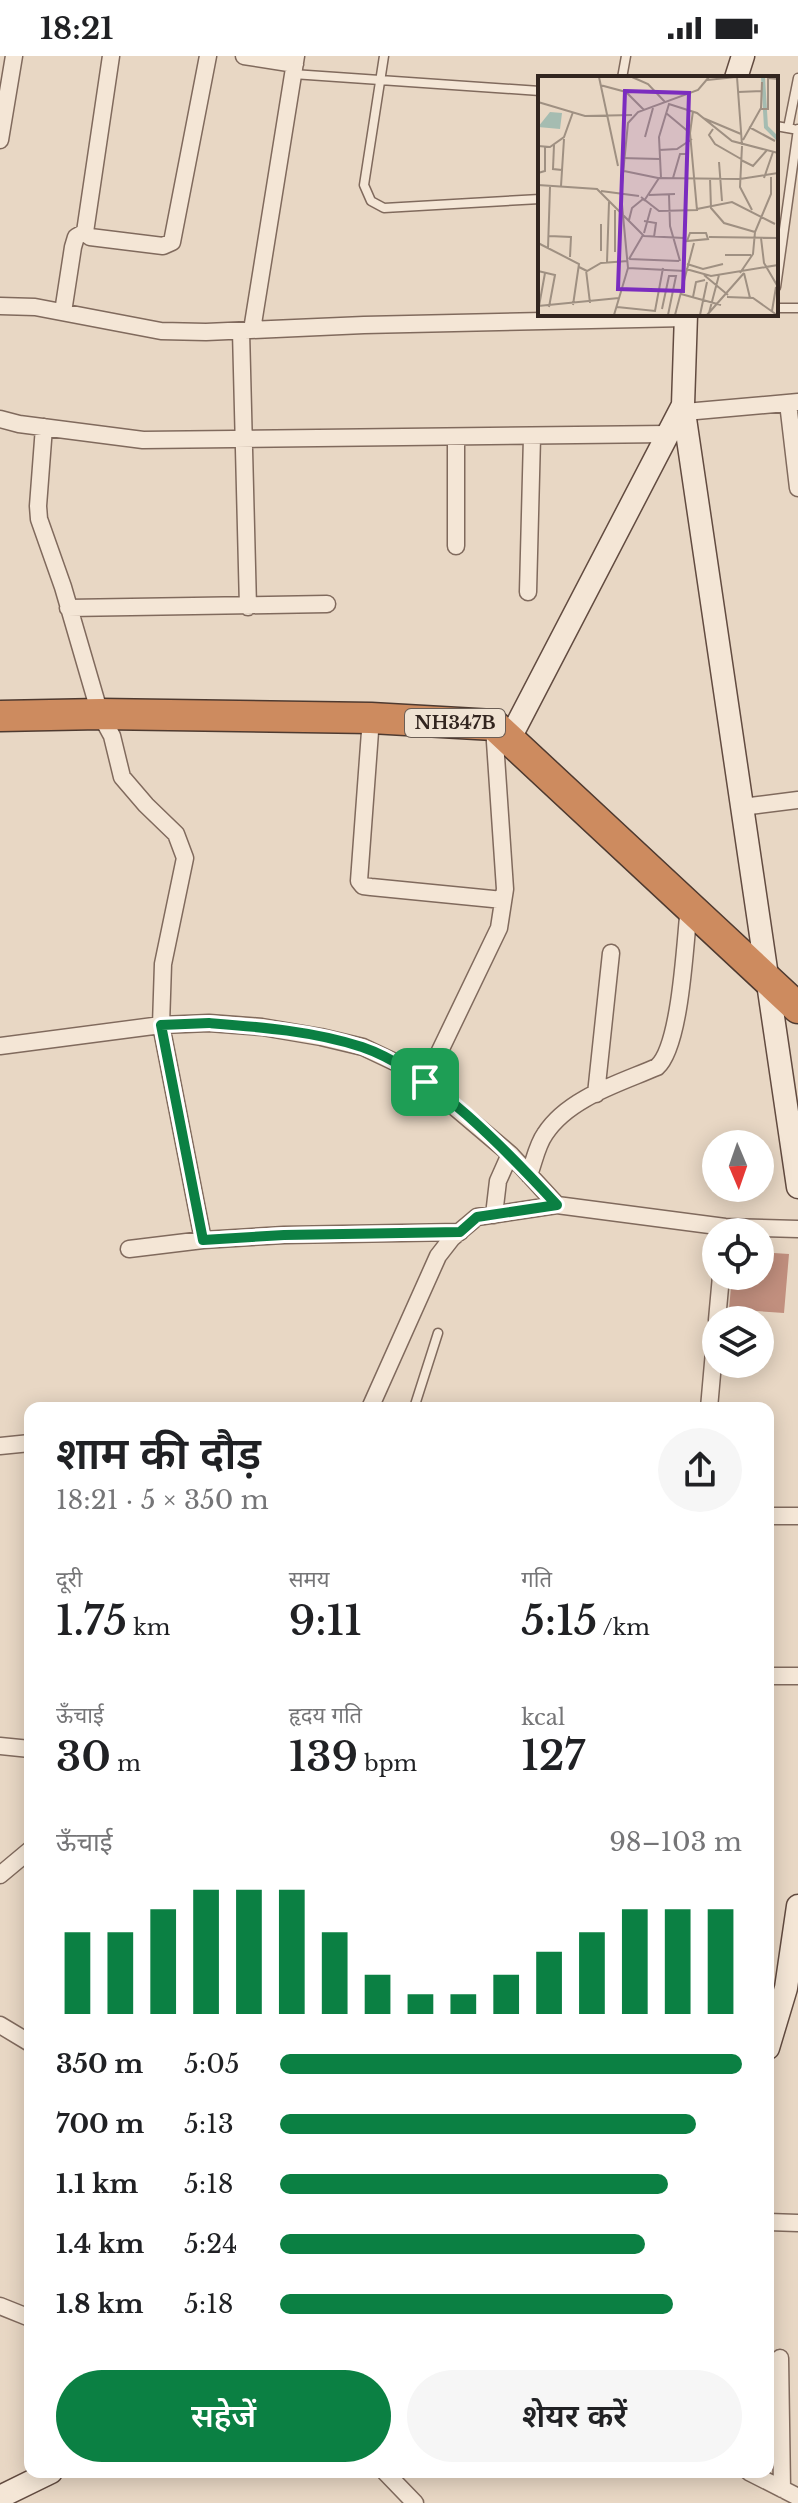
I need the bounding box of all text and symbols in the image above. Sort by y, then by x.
text: 18:21 [40,10,113,47]
inset map [538,76,778,316]
road number: NH347B [405,709,505,737]
pin [391,1048,459,1116]
icon: arrive [403,1060,447,1104]
north arrow [702,1130,774,1202]
map controls [702,1130,774,1378]
button: locate [702,1218,774,1290]
button: layers [702,1306,774,1378]
text: शाम की दौड़ [56,1426,261,1481]
button: share [658,1428,742,1512]
text: 18:21 · 5 × 350 m [56,1484,269,1516]
text: दूरी [56,1566,82,1593]
text: समय [289,1566,329,1593]
text: गति [521,1566,552,1593]
text: 1.75 [56,1596,127,1646]
text: 9:11 [289,1596,362,1646]
text: 5:15 [521,1596,597,1646]
text: km [127,1614,170,1641]
text: /km [597,1614,650,1641]
text: ऊँचाई [56,1702,104,1729]
text: हृदय गति [289,1702,362,1729]
text: kcal [521,1704,565,1731]
text: 127 [521,1731,585,1781]
text: 30 [56,1732,111,1782]
text: 139 [289,1732,358,1782]
text: m [111,1750,141,1777]
text: bpm [358,1750,417,1777]
text: ऊँचाई [56,1826,112,1858]
text: 98–103 m [609,1826,742,1858]
text: 350 m [56,2048,143,2080]
text: 5:05 [184,2048,240,2080]
text: 700 m [56,2108,144,2140]
text: 5:13 [184,2108,234,2140]
text: 1.1 km [56,2168,138,2200]
text: 5:18 [184,2168,234,2200]
text: 1.4 km [56,2228,144,2260]
text: 5:24 [184,2228,237,2260]
text: 1.8 km [56,2288,144,2320]
text: 5:18 [184,2288,234,2320]
button: सहेजें [56,2370,391,2462]
button: शेयर करें [407,2370,742,2462]

